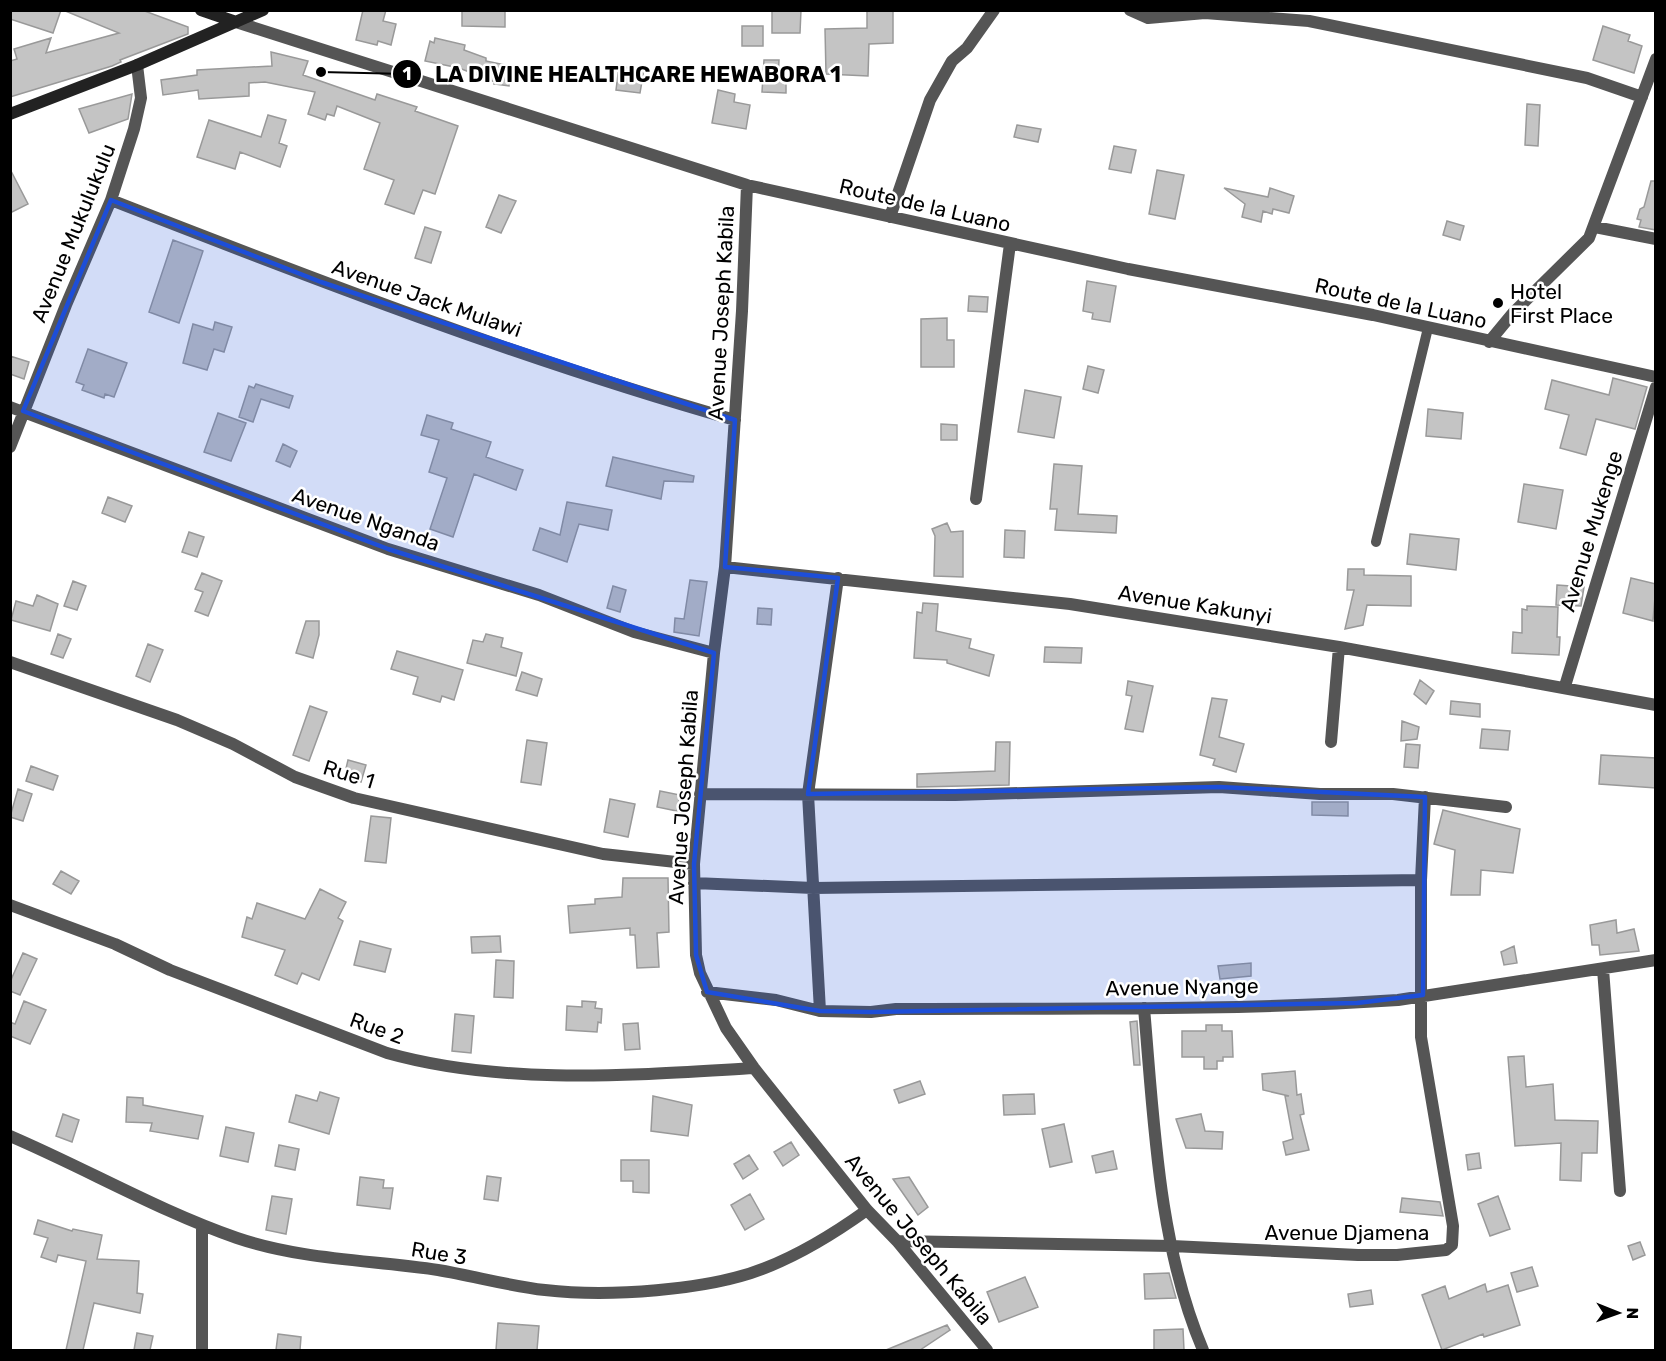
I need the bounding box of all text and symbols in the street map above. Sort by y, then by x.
callout: LA DIVINE HEALTHCARE HEWABORA 1 [392,54,853,94]
text: LA DIVINE HEALTHCARE HEWABORA 1 [435,61,841,88]
text: 1 [403,63,411,85]
street label: Avenue Mukulukulu [26,140,120,326]
street label: Route de la Luano [837,173,1013,237]
street label: Avenue Joseph Kabila [703,205,739,421]
street label: Avenue Jack Mulawi [329,254,525,342]
street label: Route de la Luano [1313,273,1489,333]
place label: Hotel First Place [1510,279,1613,328]
marker: Hotel First Place [1491,296,1505,310]
street label: Avenue Mukenge [1555,447,1627,615]
street label: Avenue Nganda [289,482,443,556]
street label: Avenue Kakunyi [1116,580,1274,628]
street label: Avenue Joseph Kabila [663,689,703,905]
street label: Rue 1 [320,754,378,794]
street label: Avenue Nyange [1105,973,1259,1001]
street label: Rue 2 [347,1007,407,1049]
street label: Avenue Joseph Kabila [840,1148,998,1330]
street label: Avenue Djamena [1265,1220,1429,1245]
street label: Rue 3 [409,1236,469,1270]
north arrow [1588,1283,1648,1343]
text: N [1623,1307,1642,1319]

